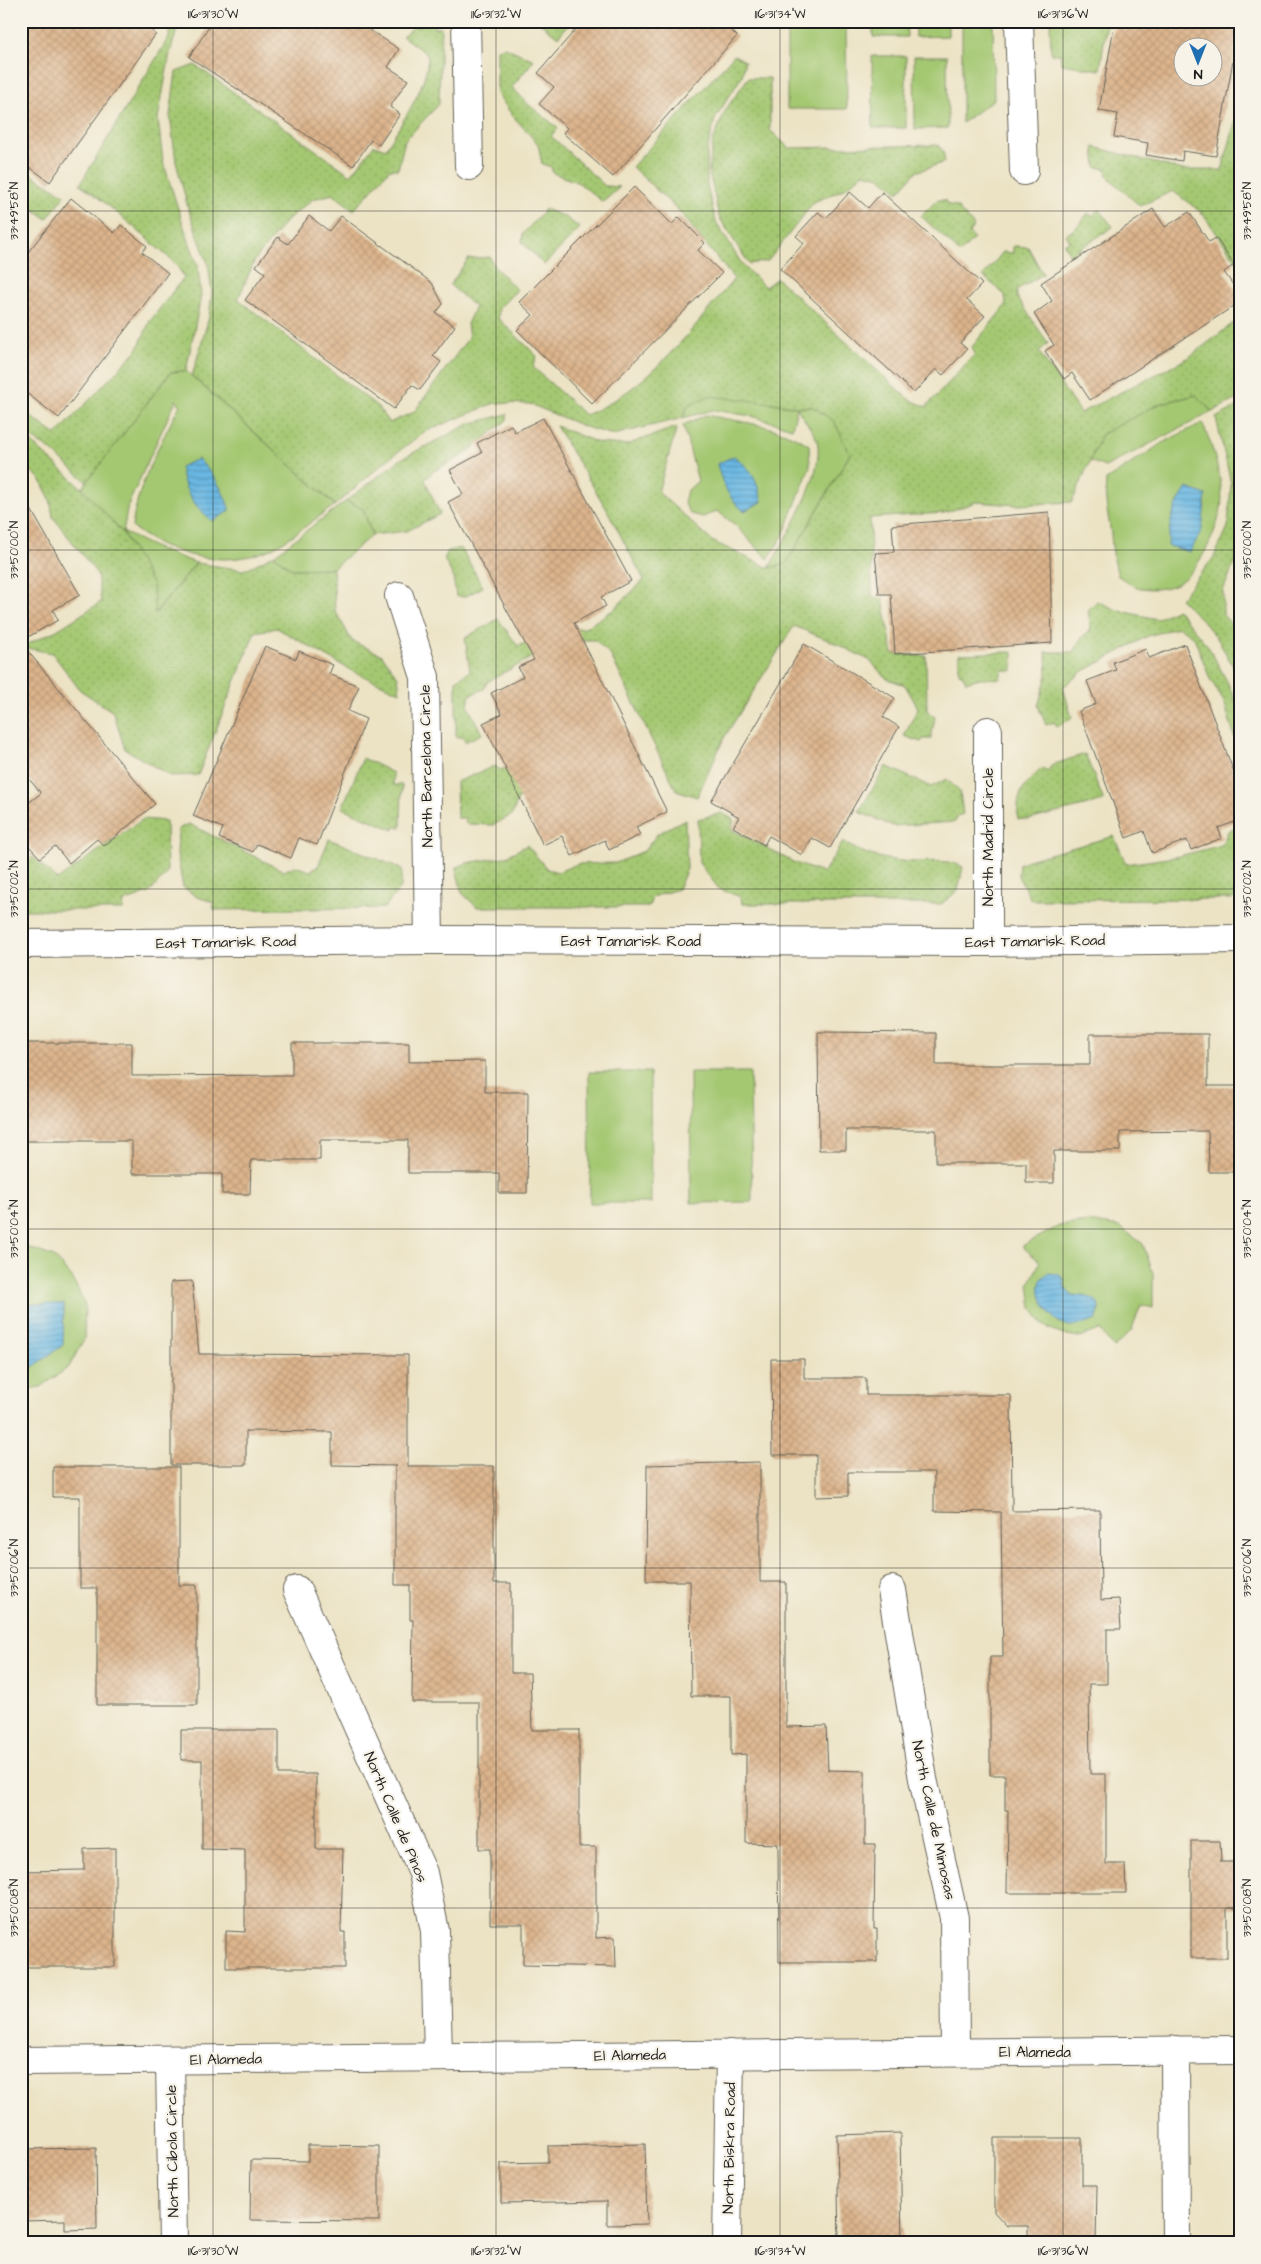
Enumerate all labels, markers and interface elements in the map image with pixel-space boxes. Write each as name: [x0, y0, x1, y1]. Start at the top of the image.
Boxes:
text: 116°31'30"W: [188, 6, 239, 23]
text: 116°31'32"W: [471, 6, 522, 23]
text: 116°31'34"W: [754, 6, 806, 23]
text: 116°31'36"W: [1038, 6, 1089, 23]
north arrow: [1174, 38, 1224, 88]
text: N: [1193, 64, 1202, 84]
text: 33°49'58"N: [6, 181, 23, 240]
text: 33°49'58"N: [1239, 181, 1256, 240]
text: 33°50'00"N: [6, 520, 23, 579]
text: 33°50'00"N: [1239, 520, 1256, 579]
street label: North Barcelona Circle: [415, 684, 438, 848]
street label: North Madrid Circle: [978, 768, 999, 906]
text: 33°50'02"N: [6, 860, 23, 918]
text: 33°50'02"N: [1239, 860, 1256, 918]
street label: East Tamarisk Road: [965, 930, 1106, 953]
street label: East Tamarisk Road: [156, 931, 297, 954]
street label: East Tamarisk Road: [561, 931, 701, 952]
text: 33°50'04"N: [6, 1199, 23, 1258]
text: 33°50'04"N: [1239, 1199, 1256, 1258]
text: 33°50'06"N: [6, 1538, 23, 1597]
text: 33°50'06"N: [1239, 1538, 1256, 1597]
street label: North Calle de Mimosas: [906, 1739, 961, 1902]
street label: North Calle de Pinos: [359, 1749, 433, 1886]
text: 33°50'08"N: [6, 1878, 23, 1937]
text: 33°50'08"N: [1239, 1878, 1256, 1937]
street label: El Alameda: [999, 2042, 1071, 2063]
street label: El Alameda: [594, 2044, 667, 2067]
street label: El Alameda: [190, 2048, 263, 2071]
street label: North Biskra Road: [718, 2082, 741, 2214]
street label: North Cibola Circle: [161, 2085, 184, 2217]
text: 116°31'30"W: [188, 2243, 239, 2260]
text: 116°31'32"W: [471, 2243, 522, 2260]
text: 116°31'34"W: [754, 2243, 806, 2260]
text: 116°31'36"W: [1038, 2243, 1089, 2260]

